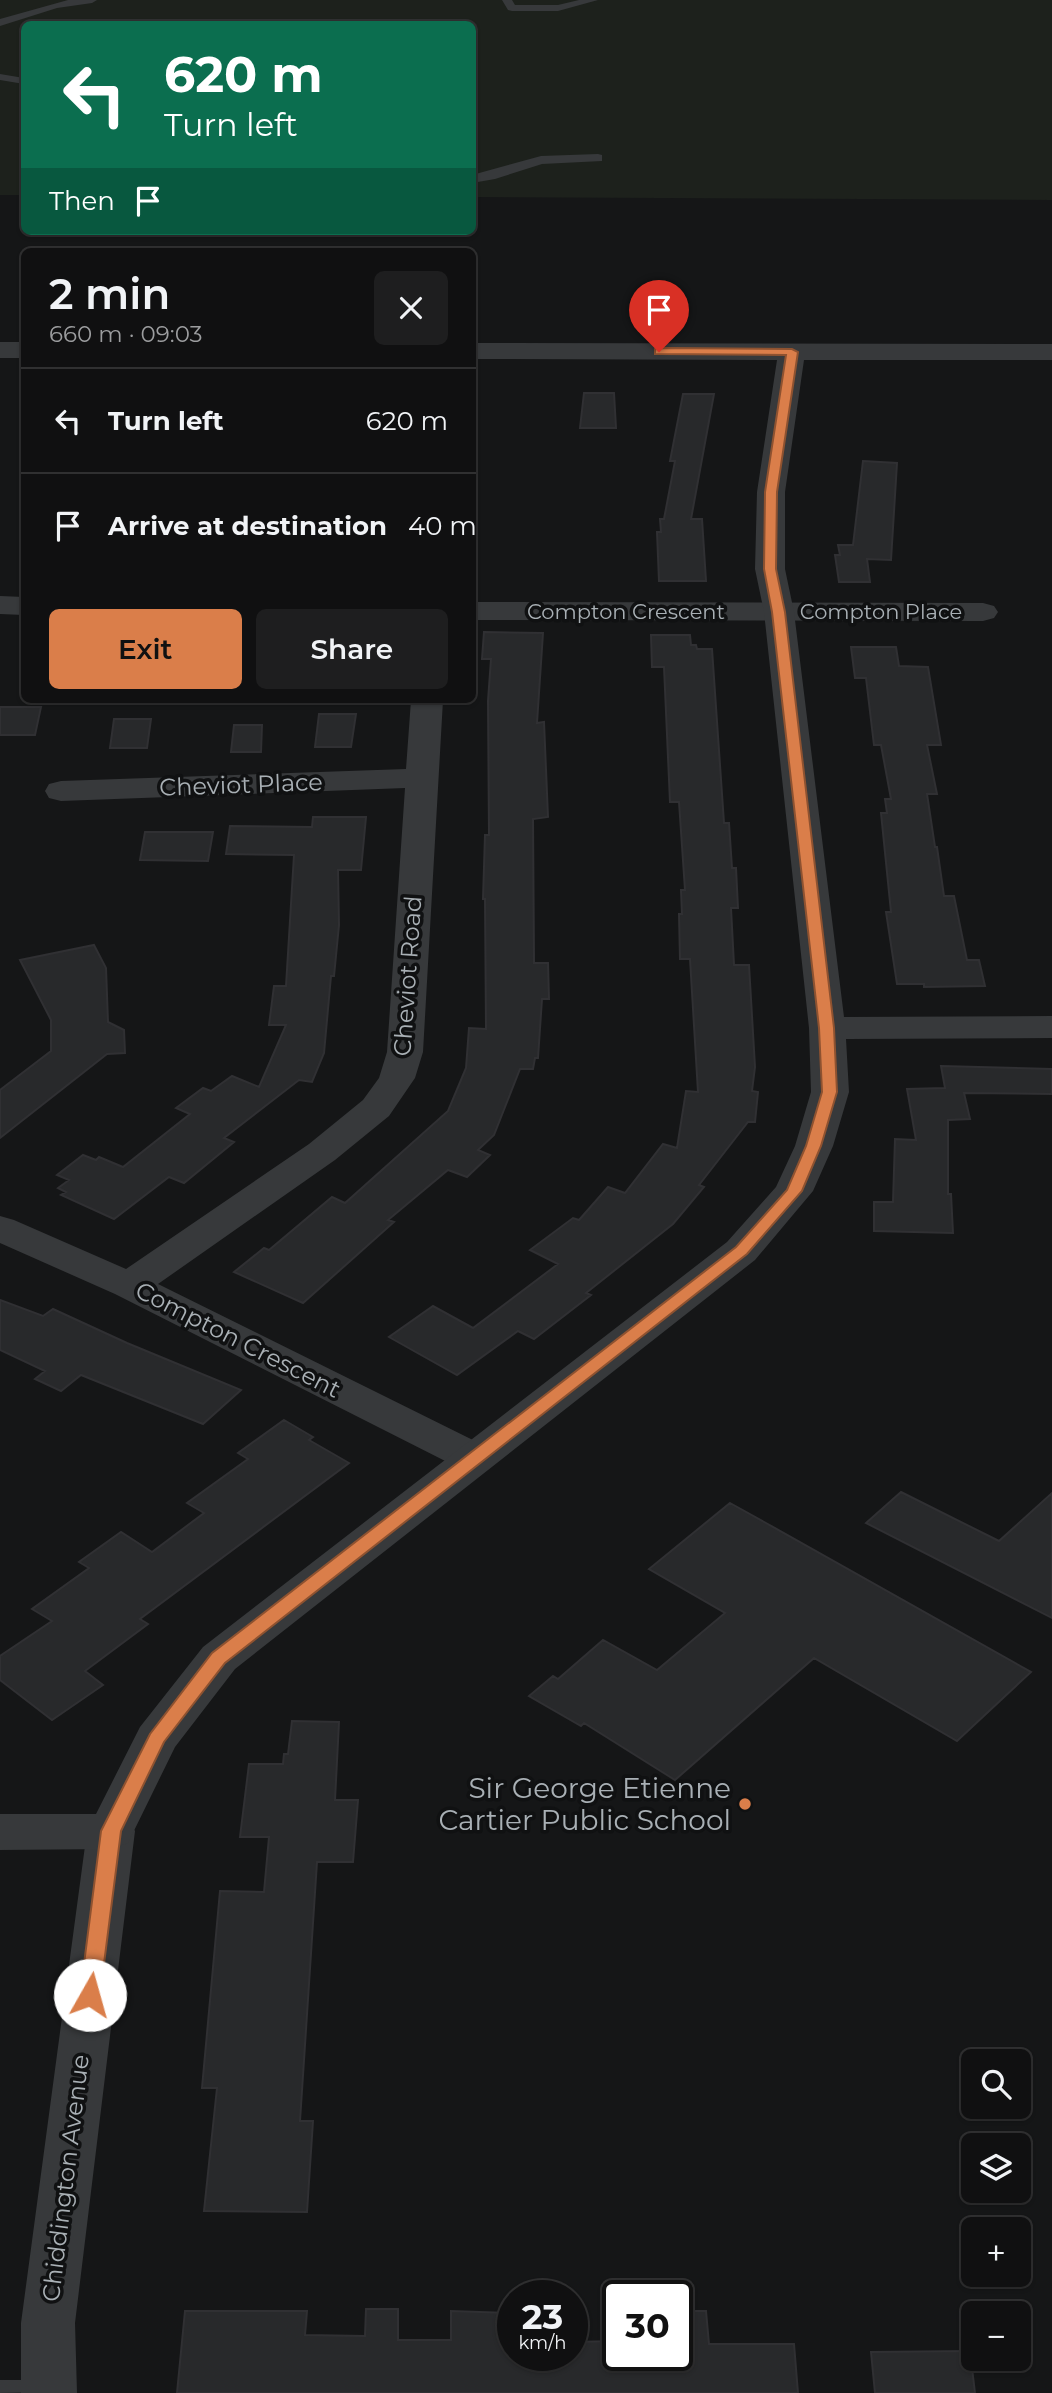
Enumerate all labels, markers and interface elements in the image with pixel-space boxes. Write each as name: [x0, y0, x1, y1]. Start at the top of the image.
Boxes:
text: 620 m: [164, 45, 323, 104]
icon: left: [49, 49, 140, 140]
text: Turn left: [164, 105, 298, 144]
icon: arrive: [129, 182, 167, 220]
text: Then: [49, 185, 115, 217]
text: 2 min: [49, 268, 170, 320]
button: close: [374, 271, 448, 345]
pin: [629, 280, 689, 352]
icon: arrive: [640, 291, 678, 329]
text: 660 m · 09:03: [49, 320, 203, 348]
icon: left: [49, 402, 87, 440]
text: Turn left: [108, 405, 224, 437]
text: 620 m: [366, 405, 448, 437]
icon: arrive: [49, 507, 87, 545]
text: Arrive at destination: [108, 510, 387, 542]
text: 40 m: [408, 510, 477, 542]
street label: Compton Crescent: [527, 599, 725, 624]
street label: Compton Place: [800, 599, 962, 624]
button: Exit: [49, 609, 242, 689]
button: Share: [256, 609, 448, 689]
street label: Cheviot Place: [159, 767, 323, 802]
street label: Cheviot Road: [387, 895, 428, 1057]
street label: Compton Crescent: [131, 1275, 346, 1404]
place label: Sir George Etienne Cartier Public School: [438, 1771, 731, 1837]
marker: Sir George Etienne Cartier Public School: [737, 1796, 753, 1812]
position arrow: [53, 1958, 127, 2032]
map controls: [961, 2049, 1031, 2371]
button: search: [961, 2049, 1031, 2119]
street label: Chiddington Avenue: [36, 2053, 95, 2303]
button: layers: [961, 2133, 1031, 2203]
button: +: [961, 2217, 1031, 2287]
speed limit sign: 30: [602, 2280, 693, 2371]
text: 23: [522, 2295, 563, 2338]
button: −: [961, 2301, 1031, 2371]
text: km/h: [518, 2332, 567, 2354]

